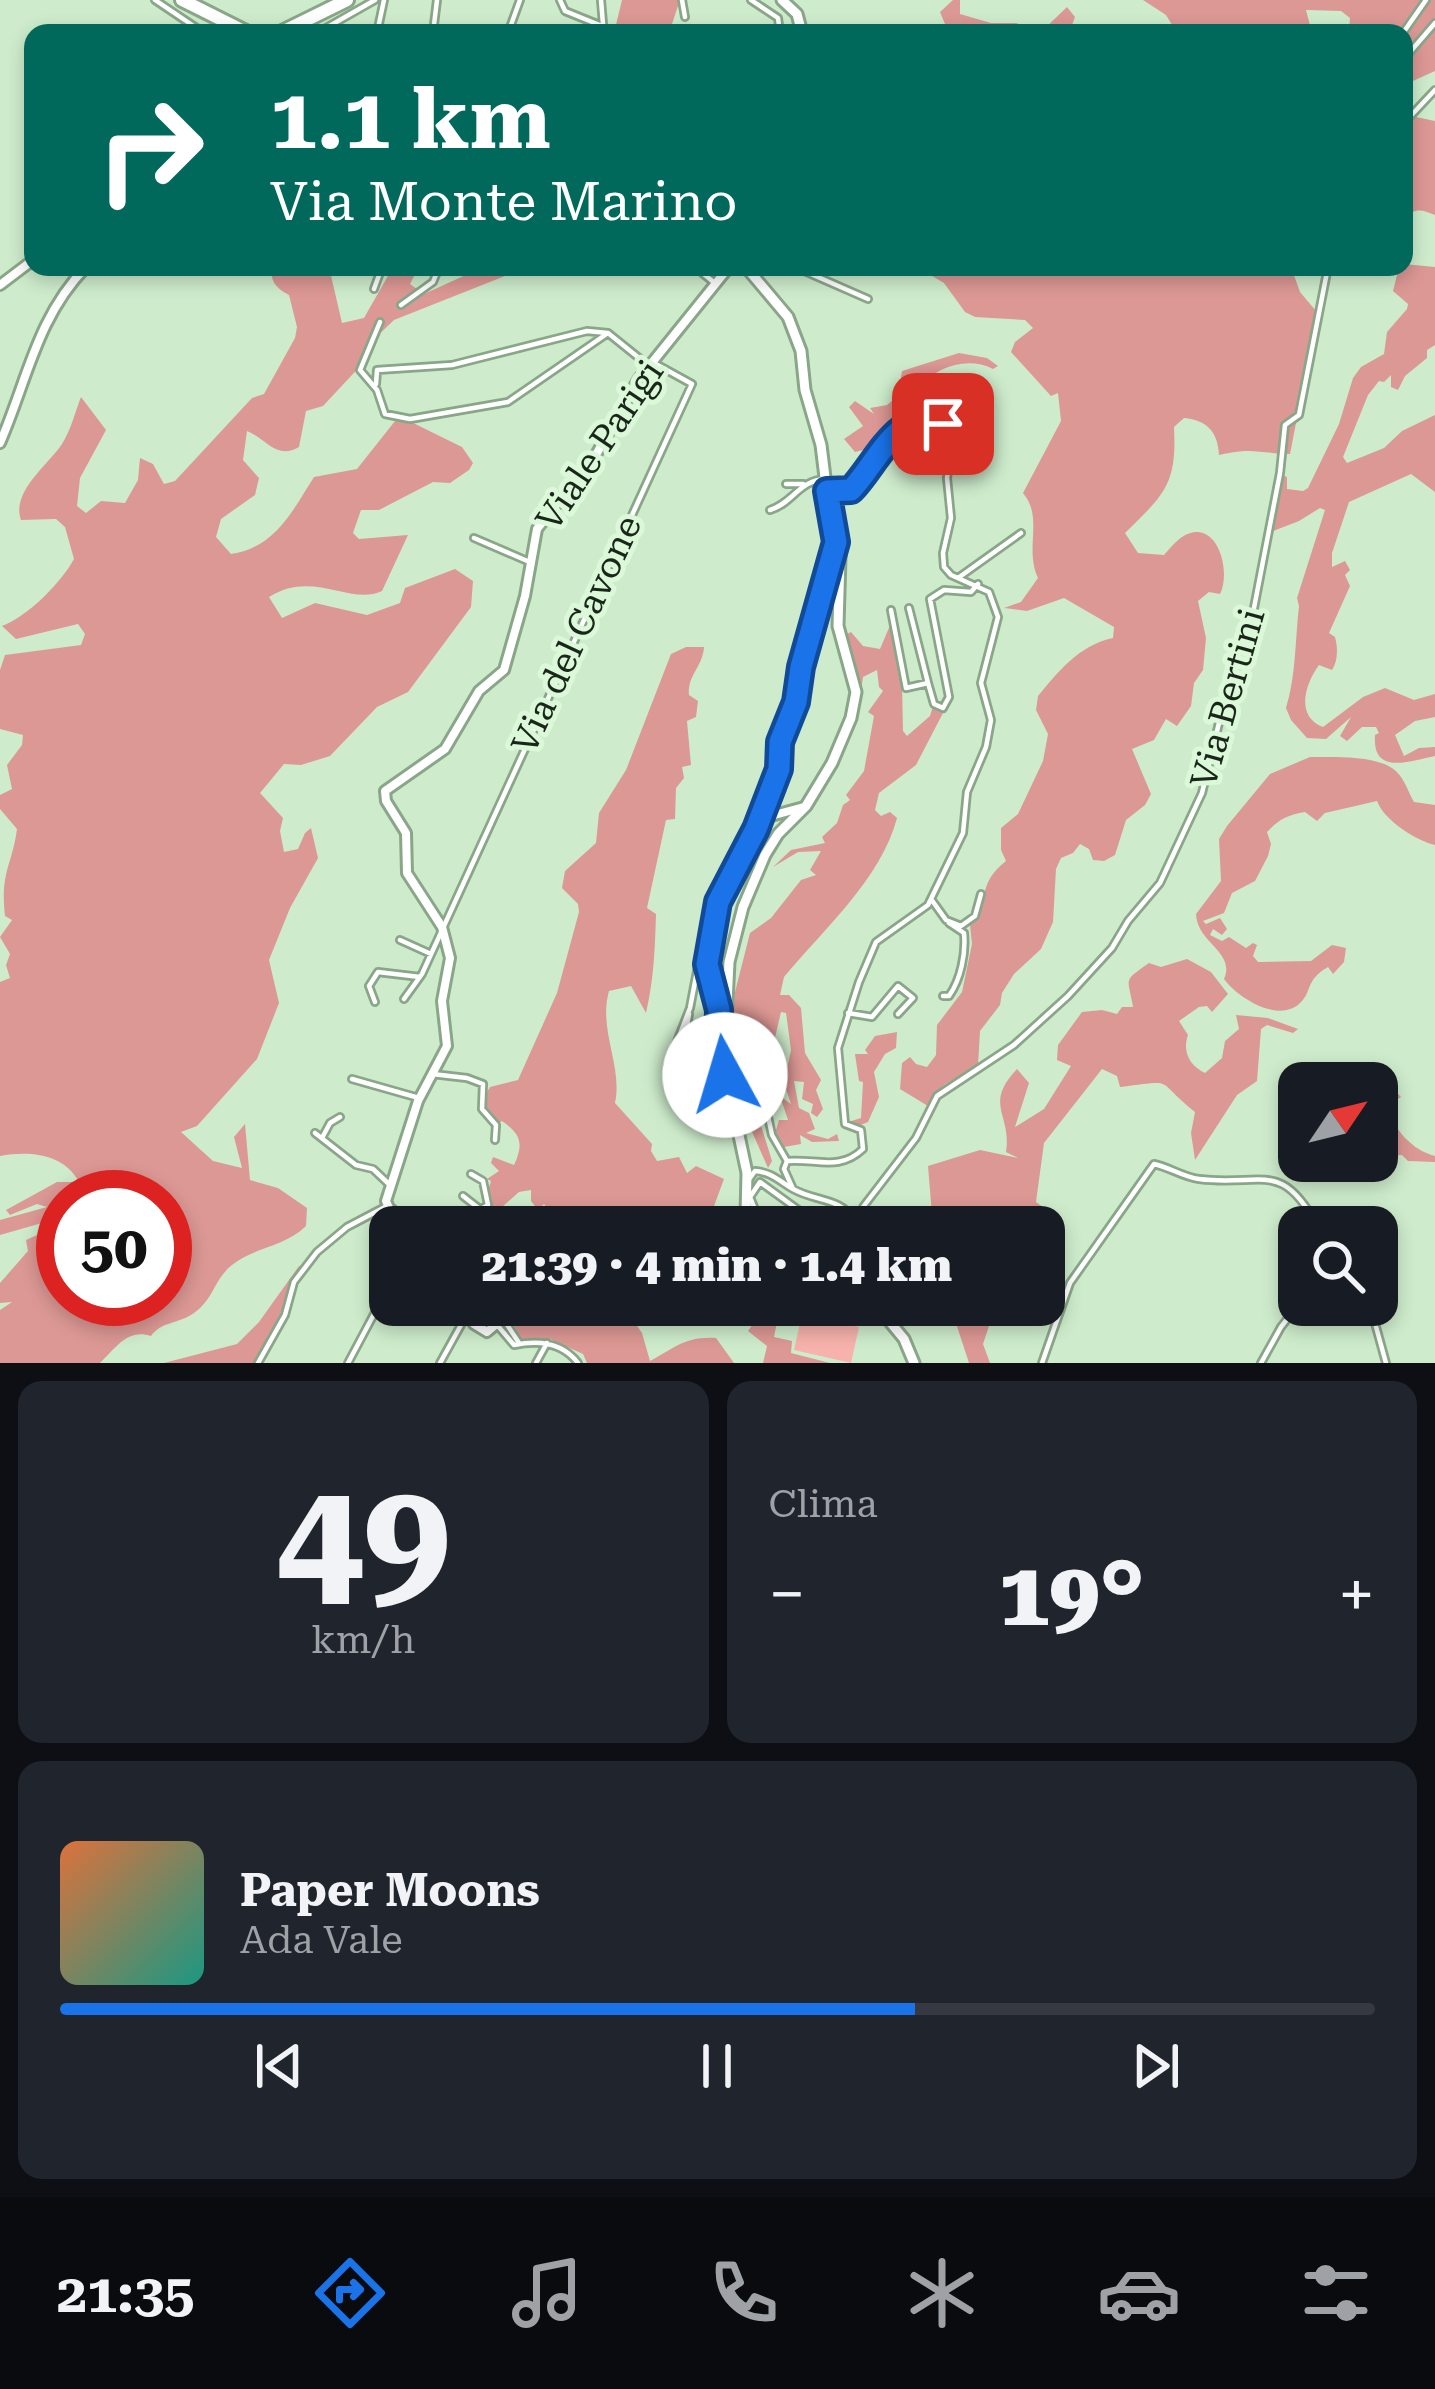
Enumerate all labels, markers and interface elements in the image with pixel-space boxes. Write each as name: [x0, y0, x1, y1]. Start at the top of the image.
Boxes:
text: 1.1 km: [270, 70, 551, 168]
icon: right: [72, 72, 228, 228]
text: Via Monte Marino: [270, 170, 737, 233]
street label: Viale Parigi: [528, 353, 672, 539]
pin: [892, 373, 994, 475]
icon: arrive: [910, 391, 976, 457]
street label: Via del Cavone: [503, 509, 650, 760]
street label: Via Bertini: [1182, 604, 1274, 793]
position arrow: [662, 1012, 788, 1138]
north arrow: [1278, 1062, 1398, 1182]
map controls: [1278, 1062, 1398, 1326]
speed limit sign: 50: [36, 1170, 192, 1326]
button: search: [1278, 1206, 1398, 1326]
text: 21:39 · 4 min · 1.4 km: [482, 1239, 952, 1292]
text: 49: [276, 1447, 451, 1630]
text: Clima: [769, 1481, 878, 1527]
text: 19°: [999, 1542, 1145, 1647]
text: −: [769, 1556, 805, 1633]
text: +: [1338, 1556, 1375, 1633]
text: km/h: [311, 1617, 415, 1663]
text: Paper Moons: [240, 1864, 540, 1917]
text: Ada Vale: [240, 1917, 403, 1963]
icon: previous: [246, 2033, 312, 2099]
icon: pause: [684, 2033, 750, 2099]
icon: next: [1123, 2033, 1189, 2099]
icon: directions: [308, 2251, 392, 2335]
icon: music: [505, 2251, 589, 2335]
icon: phone: [702, 2251, 786, 2335]
icon: climate: [900, 2251, 984, 2335]
icon: car: [1097, 2251, 1181, 2335]
icon: filters: [1294, 2251, 1378, 2335]
text: 21:35: [57, 2262, 195, 2325]

